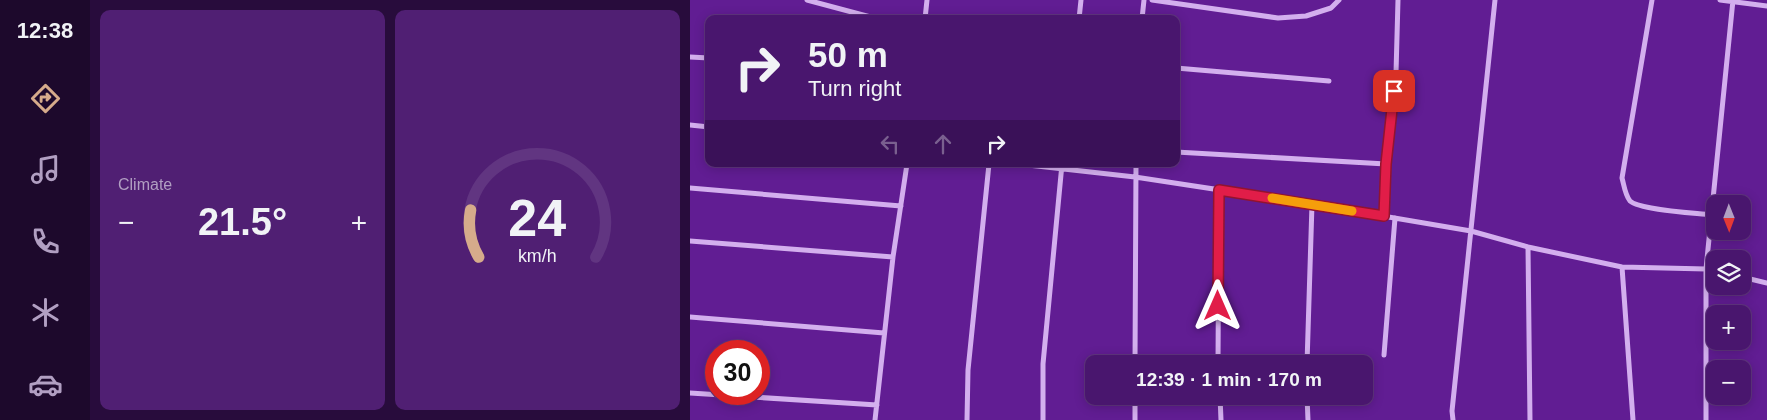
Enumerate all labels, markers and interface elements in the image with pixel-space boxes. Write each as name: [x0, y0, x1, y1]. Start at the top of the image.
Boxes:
text: 12:38: [17, 18, 73, 43]
icon: right: [725, 35, 790, 100]
text: 50 m: [808, 35, 888, 74]
pin: [1373, 70, 1415, 112]
text: Turn right: [808, 76, 901, 101]
icon: arrive: [1380, 77, 1408, 105]
icon: directions: [28, 81, 63, 116]
icon: left: [876, 130, 904, 158]
icon: ahead: [929, 130, 957, 158]
icon: right: [982, 130, 1010, 158]
icon: music: [28, 152, 63, 187]
text: Climate: [118, 176, 172, 193]
text: 24: [509, 189, 566, 247]
north arrow: [1706, 195, 1751, 240]
map controls: [1706, 195, 1751, 405]
text: 21.5°: [198, 201, 287, 243]
text: −: [118, 207, 134, 238]
text: +: [351, 207, 367, 238]
icon: phone: [28, 224, 63, 259]
text: km/h: [518, 246, 557, 266]
button: layers: [1706, 250, 1751, 295]
position arrow: [1191, 279, 1243, 331]
icon: climate: [28, 295, 63, 330]
button: +: [1706, 305, 1751, 350]
speed limit sign: 30: [705, 340, 770, 405]
button: −: [1706, 360, 1751, 405]
icon: car: [28, 367, 63, 402]
text: 12:39 · 1 min · 170 m: [1136, 369, 1322, 390]

